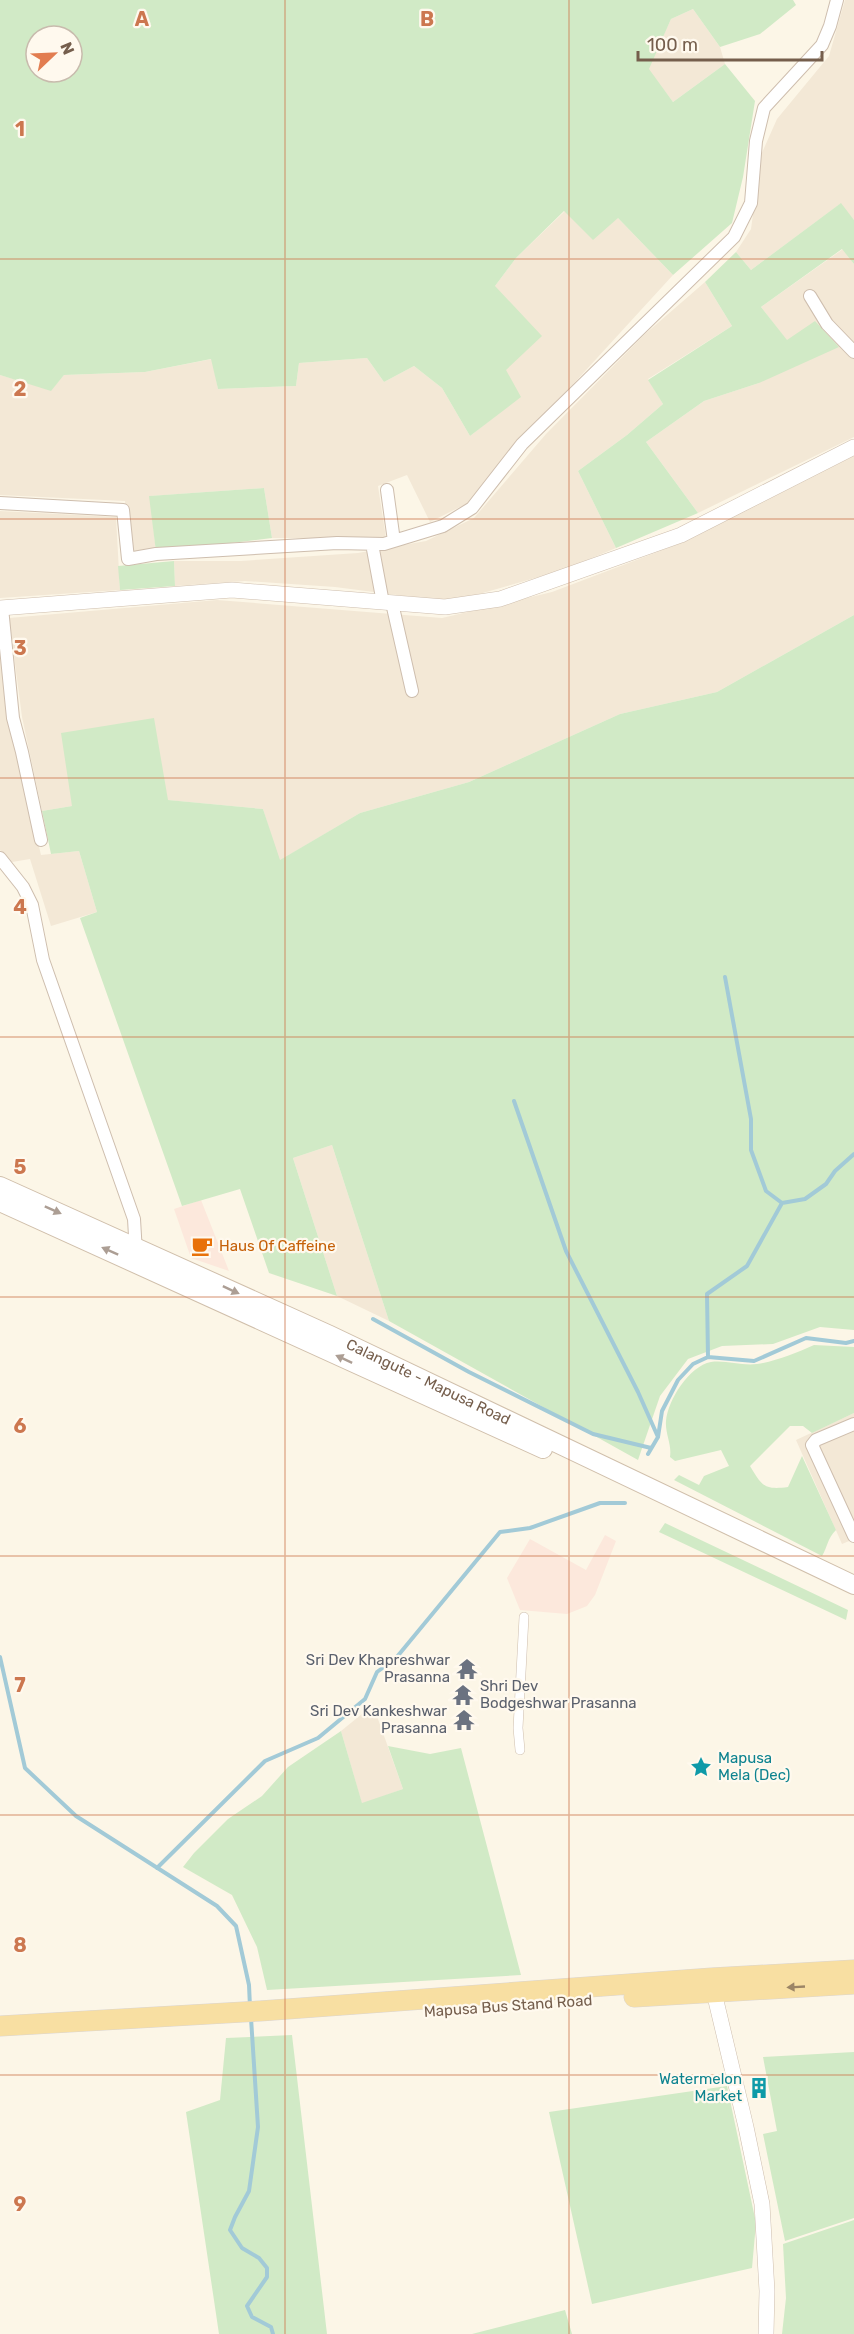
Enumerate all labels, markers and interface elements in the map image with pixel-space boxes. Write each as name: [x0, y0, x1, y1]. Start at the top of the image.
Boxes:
text: A: [135, 7, 150, 31]
text: B: [420, 7, 434, 31]
north arrow: [24, 24, 84, 84]
scale bar: [638, 24, 822, 62]
text: 100 m: [647, 34, 698, 56]
text: N: [56, 39, 78, 57]
text: 1: [15, 117, 25, 141]
text: 2: [14, 377, 27, 401]
text: 3: [13, 636, 27, 660]
text: 4: [13, 895, 27, 919]
text: 5: [14, 1155, 27, 1179]
one-way arrow: [45, 1205, 63, 1215]
cafe icon: Haus Of Caffeine: [190, 1234, 214, 1258]
place label: Haus Of Caffeine: [219, 1237, 336, 1255]
one-way arrow: [101, 1247, 118, 1256]
one-way arrow: [223, 1285, 240, 1294]
street label: Calangute - Mapusa Road: [343, 1335, 513, 1429]
one-way arrow: [336, 1354, 353, 1363]
text: 6: [13, 1414, 27, 1438]
place label: Sri Dev Khapreshwar Prasanna: [306, 1651, 450, 1686]
temple icon: Sri Dev Khapreshwar Prasanna: [455, 1657, 479, 1681]
text: 7: [14, 1673, 26, 1697]
place label: Shri Dev Bodgeshwar Prasanna: [480, 1677, 637, 1712]
temple icon: Shri Dev Bodgeshwar Prasanna: [451, 1683, 475, 1707]
place label: Sri Dev Kankeshwar Prasanna: [310, 1702, 447, 1737]
temple icon: Sri Dev Kankeshwar Prasanna: [452, 1708, 476, 1732]
place label: Mapusa Mela (Dec): [718, 1749, 790, 1784]
place icon: Mapusa Mela (Dec): [689, 1755, 713, 1779]
text: 8: [13, 1933, 27, 1957]
one-way arrow: [786, 1983, 805, 1992]
street label: Mapusa Bus Stand Road: [423, 1991, 593, 2021]
place label: Watermelon Market: [659, 2070, 742, 2105]
building icon: Watermelon Market: [747, 2076, 771, 2100]
text: 9: [14, 2192, 27, 2216]

